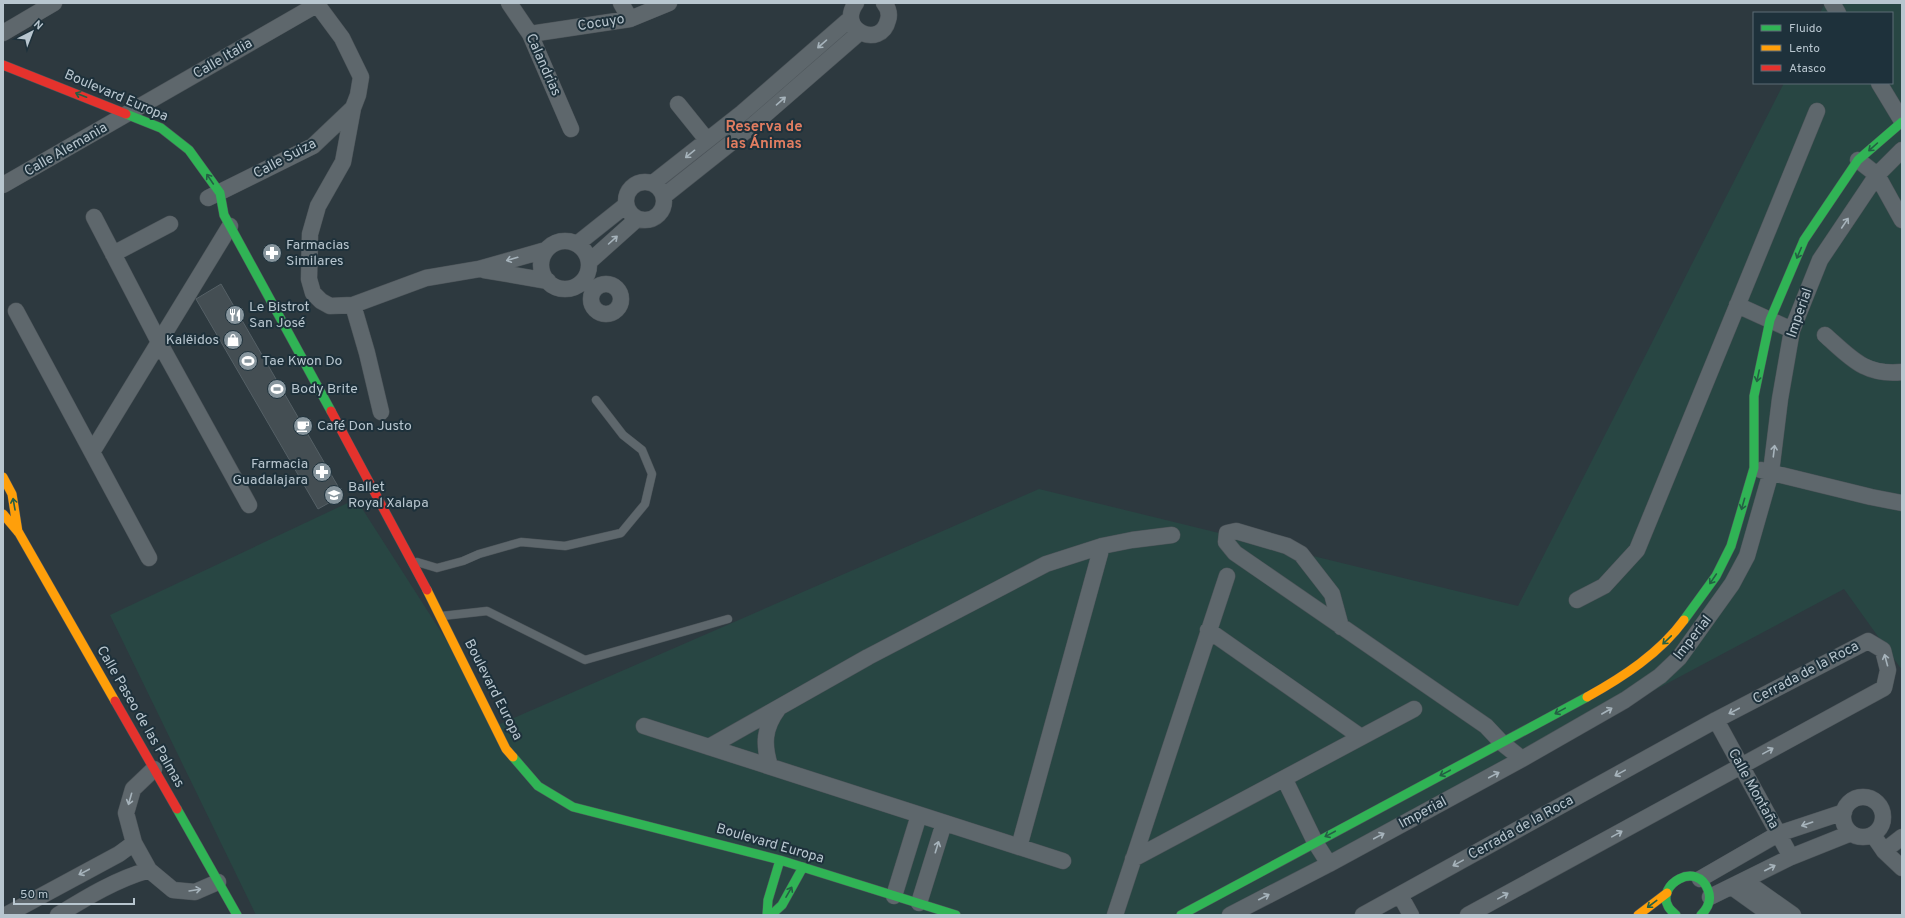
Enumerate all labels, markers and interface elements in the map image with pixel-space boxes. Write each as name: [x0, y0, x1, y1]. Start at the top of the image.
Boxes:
street label: Cocuyo: [576, 11, 626, 35]
north arrow: [12, 12, 52, 52]
legend: [1753, 12, 1893, 84]
text: N: [30, 17, 46, 33]
text: Fluido: [1789, 21, 1822, 37]
street label: Calandrias: [522, 31, 564, 99]
street label: Calle Italia: [190, 35, 256, 83]
one-way arrow: [816, 39, 827, 48]
text: Lento: [1789, 41, 1820, 57]
text: Atasco: [1789, 61, 1826, 77]
street label: Boulevard Europa: [61, 66, 171, 126]
one-way arrow: [76, 91, 88, 99]
one-way arrow: [776, 96, 786, 105]
district label: Reserva de las Ánimas: [725, 118, 803, 154]
street label: Calle Alemania: [21, 119, 111, 181]
street label: Calle Suiza: [251, 135, 319, 183]
one-way arrow: [1868, 143, 1878, 152]
one-way arrow: [684, 150, 695, 159]
one-way arrow: [206, 173, 214, 185]
one-way arrow: [1841, 218, 1849, 229]
one-way arrow: [608, 236, 618, 245]
place label: Farmacias Similares: [286, 237, 350, 270]
pharmacy icon: Farmacias Similares: [261, 242, 283, 264]
one-way arrow: [1794, 247, 1802, 259]
one-way arrow: [506, 256, 519, 263]
street label: Imperial: [1784, 286, 1816, 340]
place label: Le Bistrot San José: [249, 299, 310, 332]
restaurant icon: Le Bistrot San José: [224, 304, 246, 326]
shop icon: Kalëidos: [222, 329, 244, 351]
place label: Kalëidos: [166, 332, 219, 349]
sports icon: Tae Kwon Do: [237, 350, 259, 372]
place label: Tae Kwon Do: [262, 353, 343, 370]
one-way arrow: [1754, 369, 1762, 382]
sports icon: Body Brite: [266, 378, 288, 400]
place label: Body Brite: [291, 381, 358, 398]
cafe icon: Café Don Justo: [292, 415, 314, 437]
place label: Café Don Justo: [317, 418, 412, 435]
one-way arrow: [1770, 445, 1778, 458]
place label: Farmacia Guadalajara: [232, 456, 308, 489]
pharmacy icon: Farmacia Guadalajara: [311, 461, 333, 483]
place label: Ballet Royal Xalapa: [348, 479, 429, 512]
school or university icon: Ballet Royal Xalapa: [323, 484, 345, 506]
one-way arrow: [1739, 497, 1746, 510]
one-way arrow: [9, 498, 17, 511]
one-way arrow: [1709, 573, 1717, 584]
street label: Imperial: [1670, 612, 1716, 664]
one-way arrow: [1662, 635, 1672, 645]
street label: Boulevard Europa: [460, 637, 526, 743]
street label: Cerrada de la Roca: [1750, 638, 1862, 708]
street label: Calle Paseo de las Palmas: [92, 643, 188, 791]
one-way arrow: [1882, 654, 1889, 667]
one-way arrow: [1601, 706, 1613, 714]
one-way arrow: [1728, 707, 1740, 715]
one-way arrow: [1554, 708, 1566, 716]
street label: Calle Montaña: [1724, 746, 1782, 832]
one-way arrow: [1762, 747, 1774, 755]
one-way arrow: [1439, 770, 1451, 777]
one-way arrow: [1487, 770, 1499, 778]
one-way arrow: [1614, 770, 1626, 778]
one-way arrow: [126, 792, 133, 805]
street label: Cerrada de la Roca: [1465, 792, 1577, 864]
street label: Imperial: [1396, 793, 1450, 833]
street label: Boulevard Europa: [714, 820, 826, 868]
one-way arrow: [1802, 821, 1814, 829]
one-way arrow: [1611, 830, 1623, 837]
one-way arrow: [1325, 831, 1337, 838]
one-way arrow: [1373, 832, 1385, 840]
one-way arrow: [933, 842, 941, 854]
one-way arrow: [1452, 860, 1464, 868]
one-way arrow: [1764, 864, 1776, 871]
one-way arrow: [79, 869, 91, 876]
scale bar: [14, 880, 134, 906]
one-way arrow: [188, 886, 201, 894]
text: 50 m: [20, 887, 48, 903]
one-way arrow: [785, 887, 793, 899]
one-way arrow: [1497, 892, 1509, 900]
one-way arrow: [1258, 893, 1270, 900]
one-way arrow: [1647, 900, 1658, 908]

